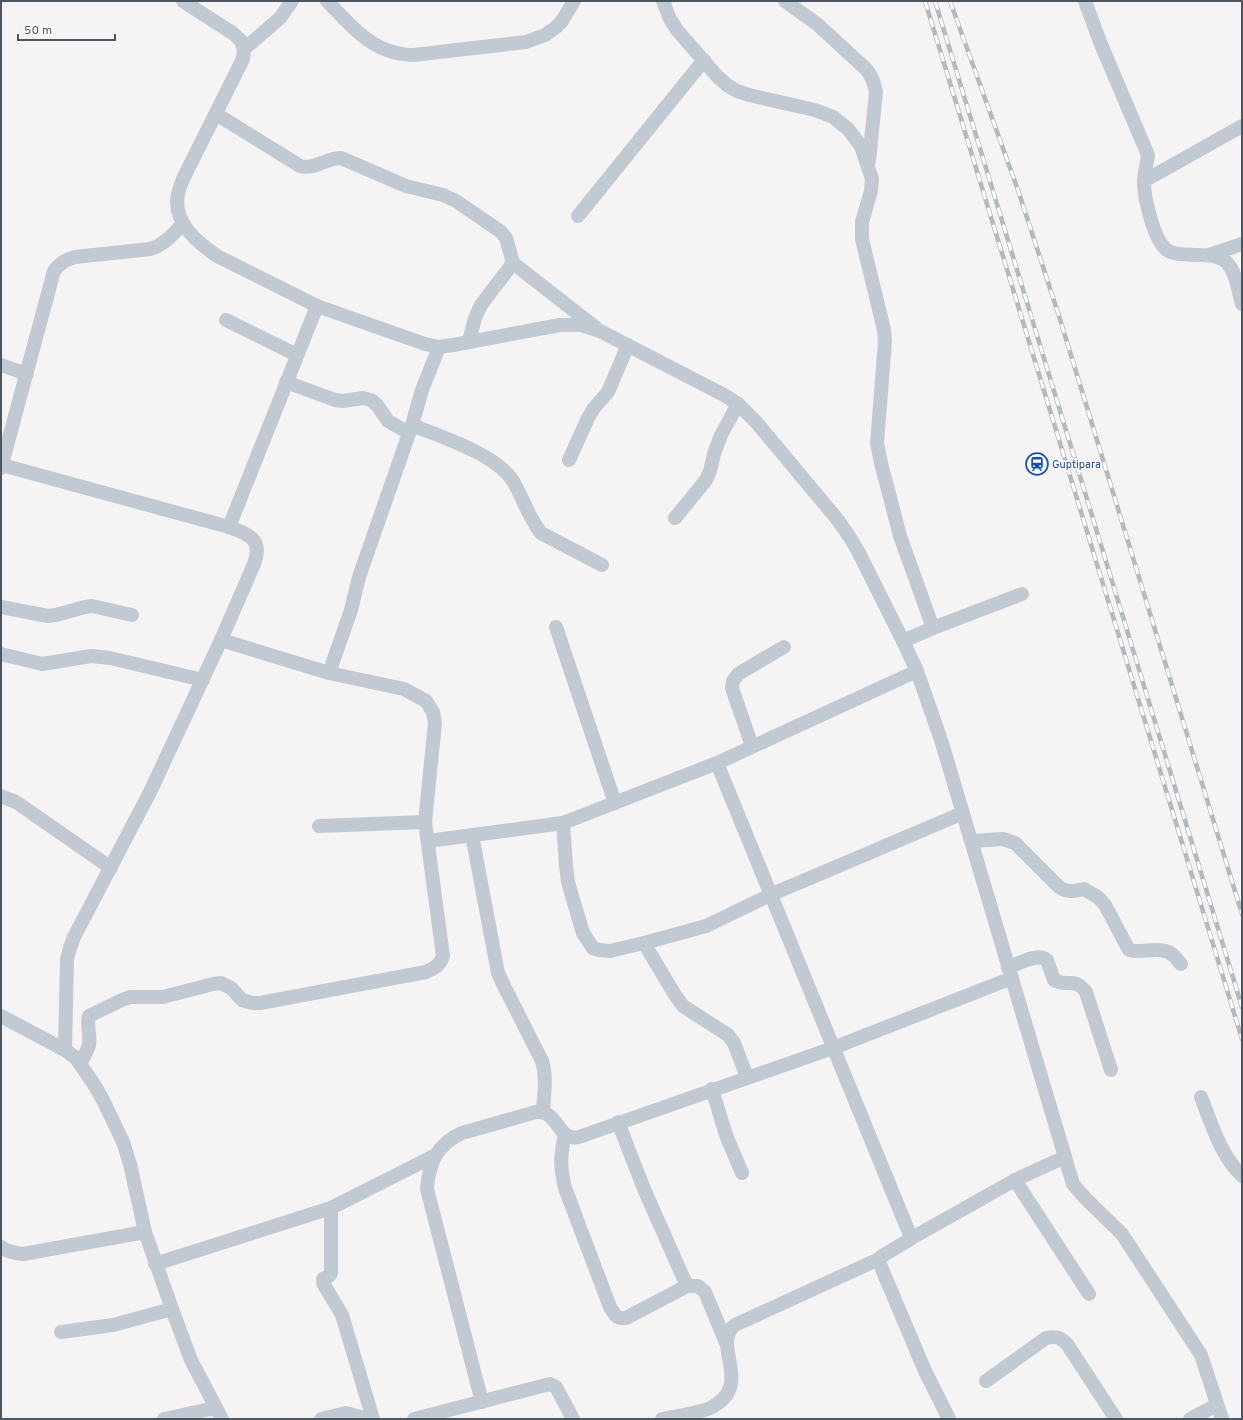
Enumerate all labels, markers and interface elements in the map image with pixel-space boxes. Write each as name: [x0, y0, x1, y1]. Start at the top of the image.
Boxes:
scale bar: [18, 16, 115, 42]
text: 50 m: [24, 23, 52, 39]
station icon: Guptipara: [1024, 451, 1050, 477]
place label: Guptipara: [1052, 458, 1101, 472]

